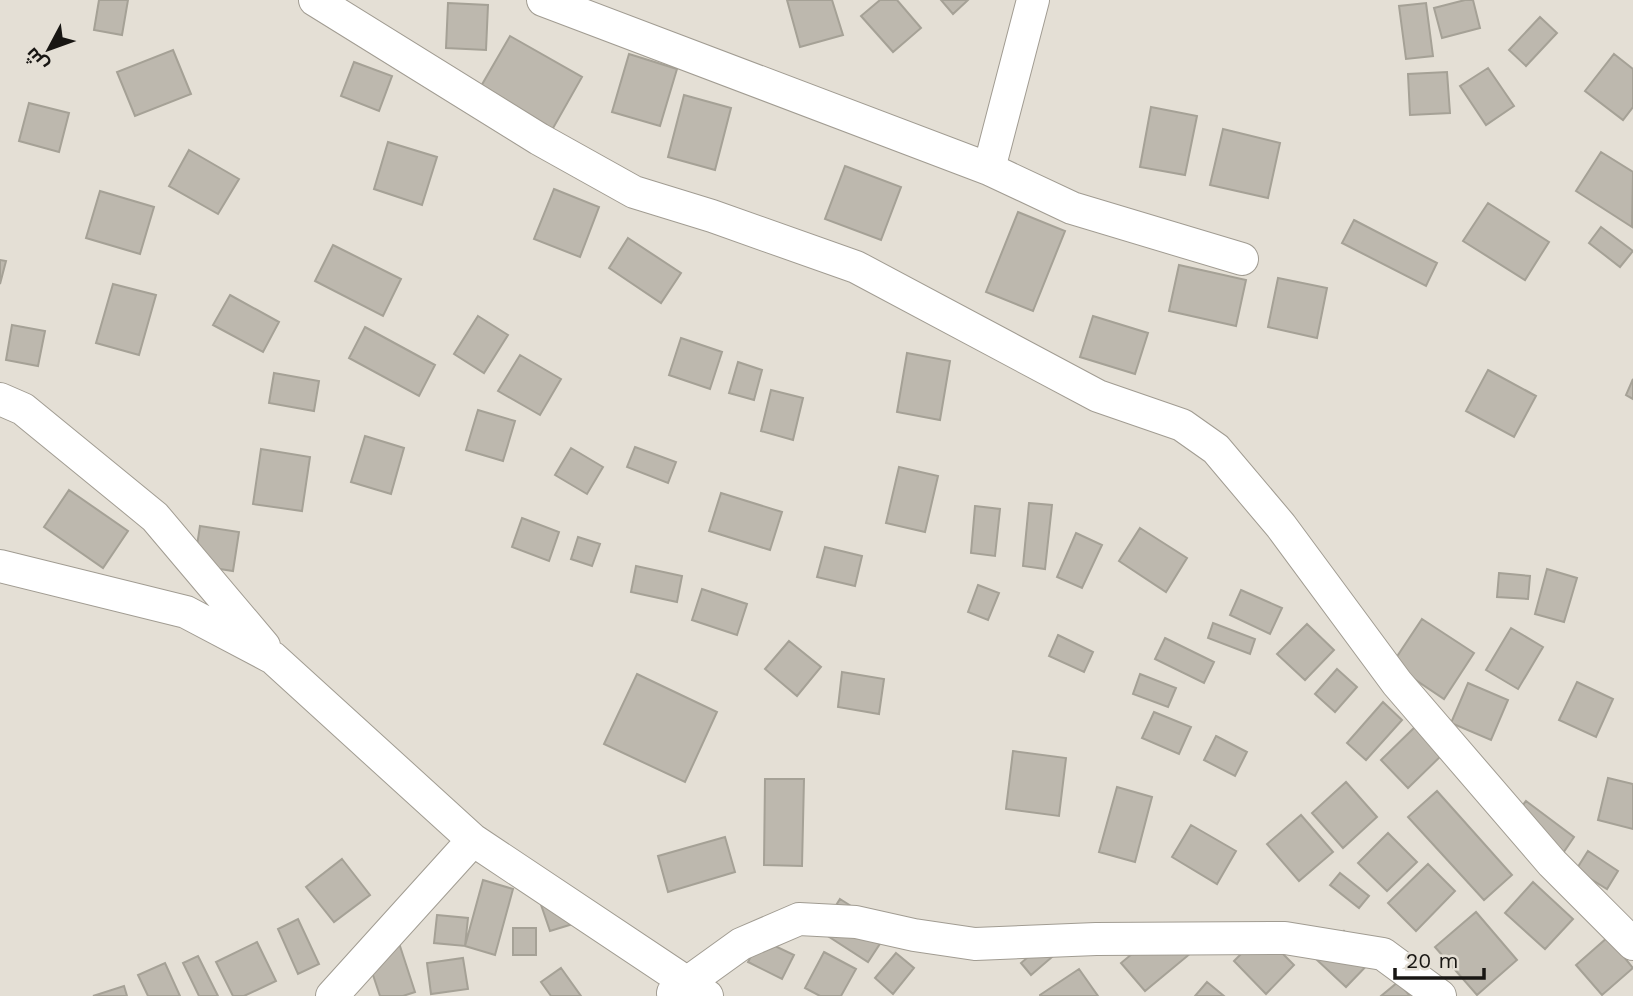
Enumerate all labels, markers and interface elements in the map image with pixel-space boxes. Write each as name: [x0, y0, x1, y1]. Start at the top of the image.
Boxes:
north arrow: [14, 14, 84, 84]
text: ش: [20, 43, 53, 77]
scale bar: [1395, 936, 1484, 980]
text: 20 m: [1406, 948, 1458, 973]

